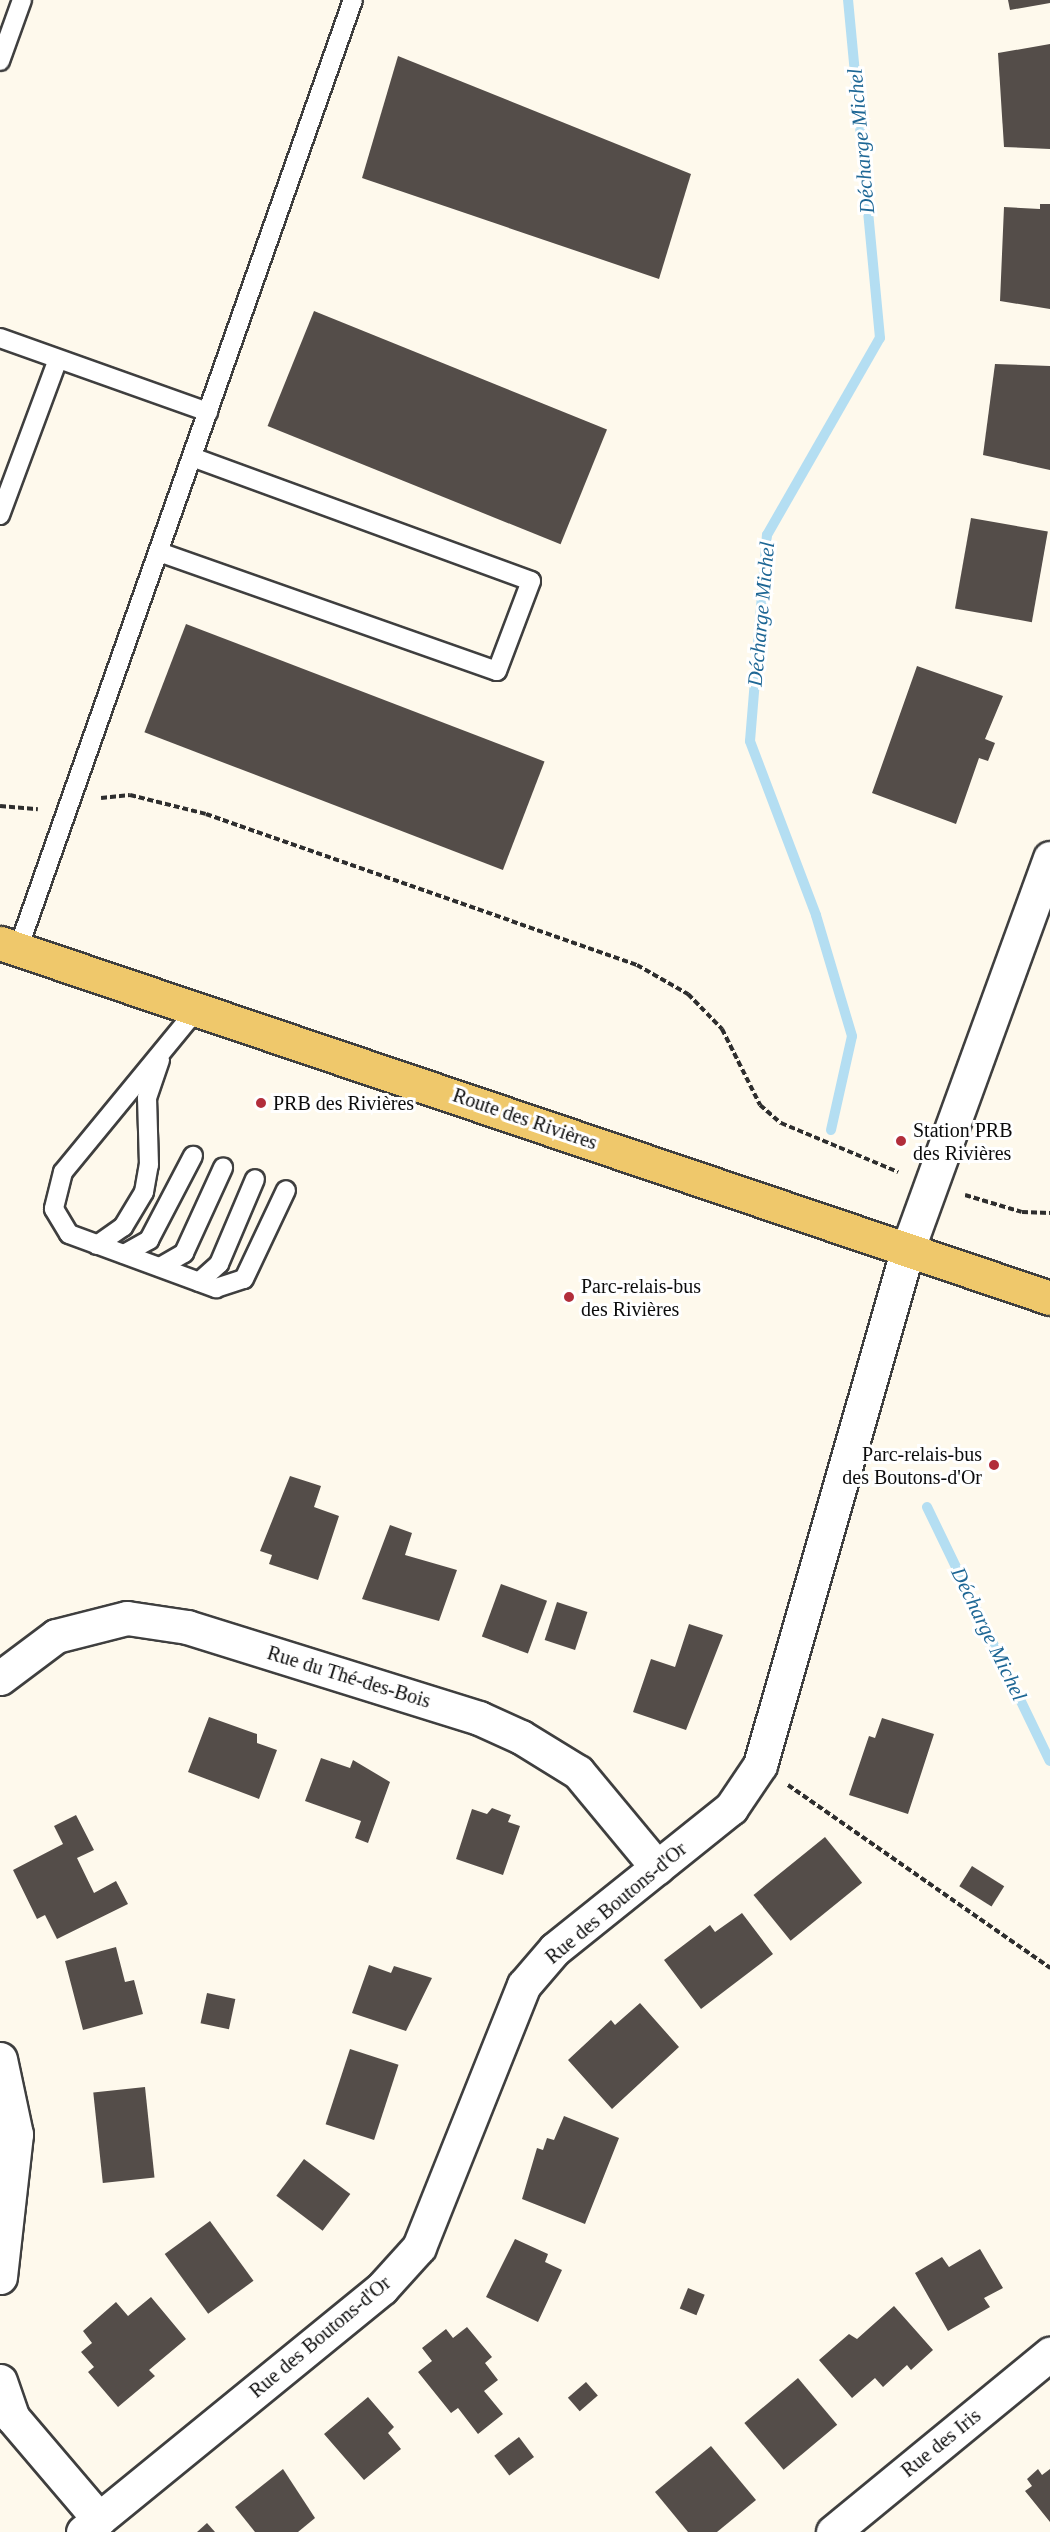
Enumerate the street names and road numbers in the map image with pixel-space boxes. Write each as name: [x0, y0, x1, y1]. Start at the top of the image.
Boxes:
street label: Route des Rivières: [450, 1083, 600, 1155]
street label: Rue du Thé-des-Bois: [264, 1641, 434, 1713]
street label: Rue des Boutons-d'Or: [541, 1837, 691, 1969]
street label: Rue des Boutons-d'Or: [245, 2271, 395, 2403]
street label: Rue des Iris: [896, 2404, 986, 2482]

